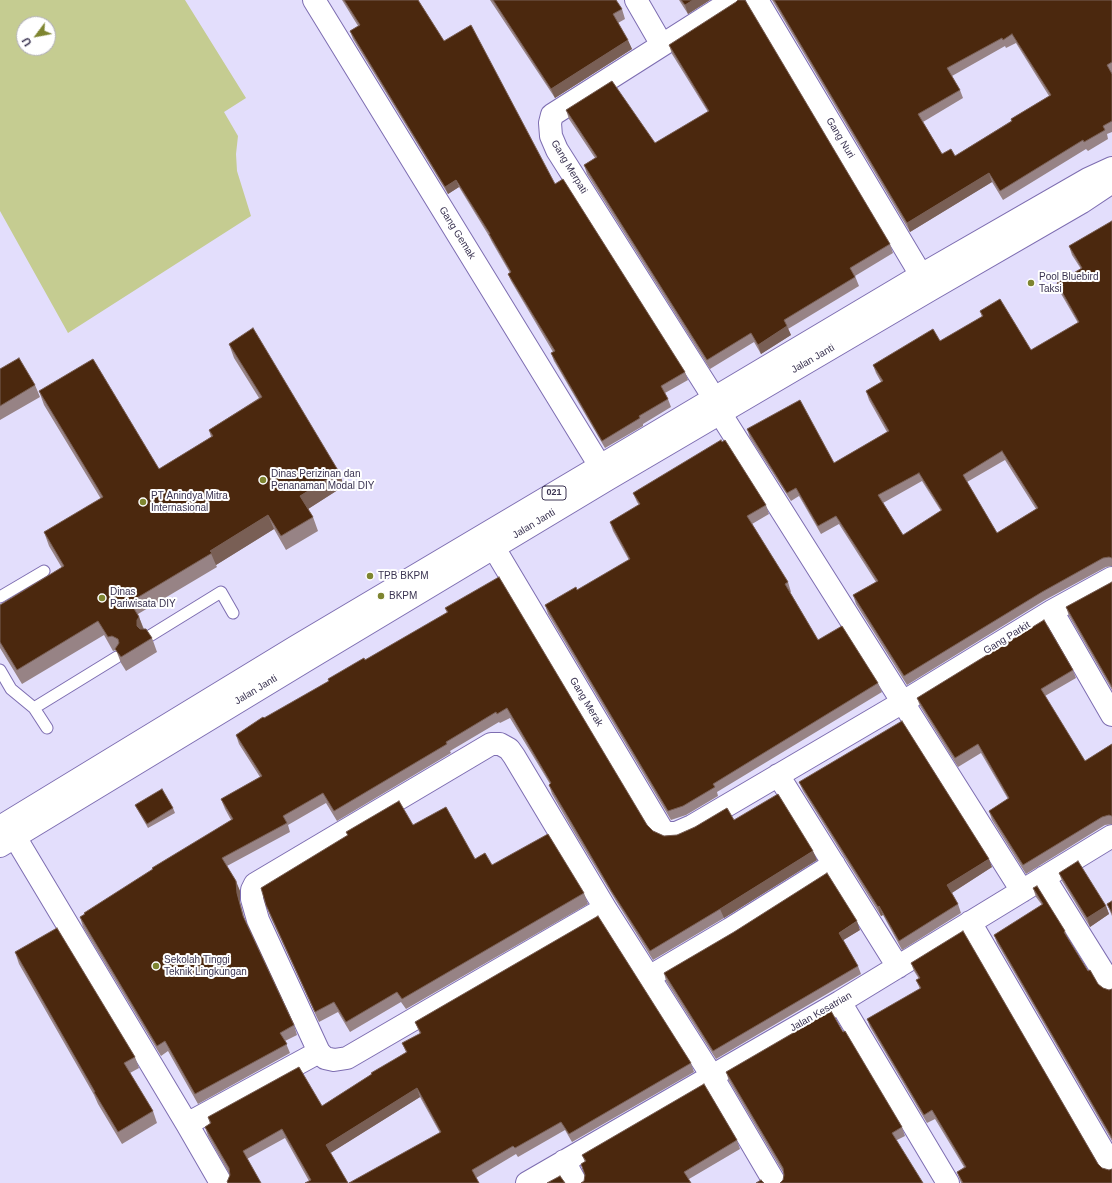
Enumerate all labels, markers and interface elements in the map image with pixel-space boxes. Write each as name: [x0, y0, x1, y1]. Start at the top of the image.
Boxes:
north arrow: [16, 16, 56, 56]
text: U: [19, 35, 34, 48]
street label: Gang Nuri: [823, 115, 857, 161]
street label: Gang Merpati: [548, 138, 590, 196]
street label: Gang Gemak: [436, 205, 478, 261]
place label: Pool Bluebird Taksi: [1039, 271, 1098, 294]
marker: Pool Bluebird Taksi: [1026, 278, 1036, 288]
street label: Jalan Janti: [789, 342, 837, 376]
place label: Dinas Perizinan dan Penanaman Modal DIY: [271, 468, 374, 492]
marker: Dinas Perizinan dan Penanaman Modal DIY: [258, 475, 268, 485]
road number: 021: [542, 486, 566, 500]
place label: PT Anindya Mitra Internasional: [151, 490, 228, 514]
marker: PT Anindya Mitra Internasional: [138, 497, 148, 507]
street label: Jalan Janti: [510, 507, 558, 541]
place label: TPB BKPM: [378, 570, 429, 582]
marker: TPB BKPM: [365, 571, 375, 581]
place label: Dinas Pariwisata DIY: [110, 586, 176, 610]
place label: BKPM: [389, 590, 417, 602]
marker: BKPM: [376, 591, 386, 601]
marker: Dinas Pariwisata DIY: [97, 593, 107, 603]
street label: Gang Parkit: [981, 619, 1033, 657]
street label: Jalan Janti: [232, 673, 280, 707]
street label: Gang Merak: [567, 675, 605, 729]
place label: Sekolah Tinggi Teknik Lingkungan: [164, 954, 247, 978]
marker: Sekolah Tinggi Teknik Lingkungan: [151, 961, 161, 971]
street label: Jalan Kesatrian: [788, 990, 854, 1034]

